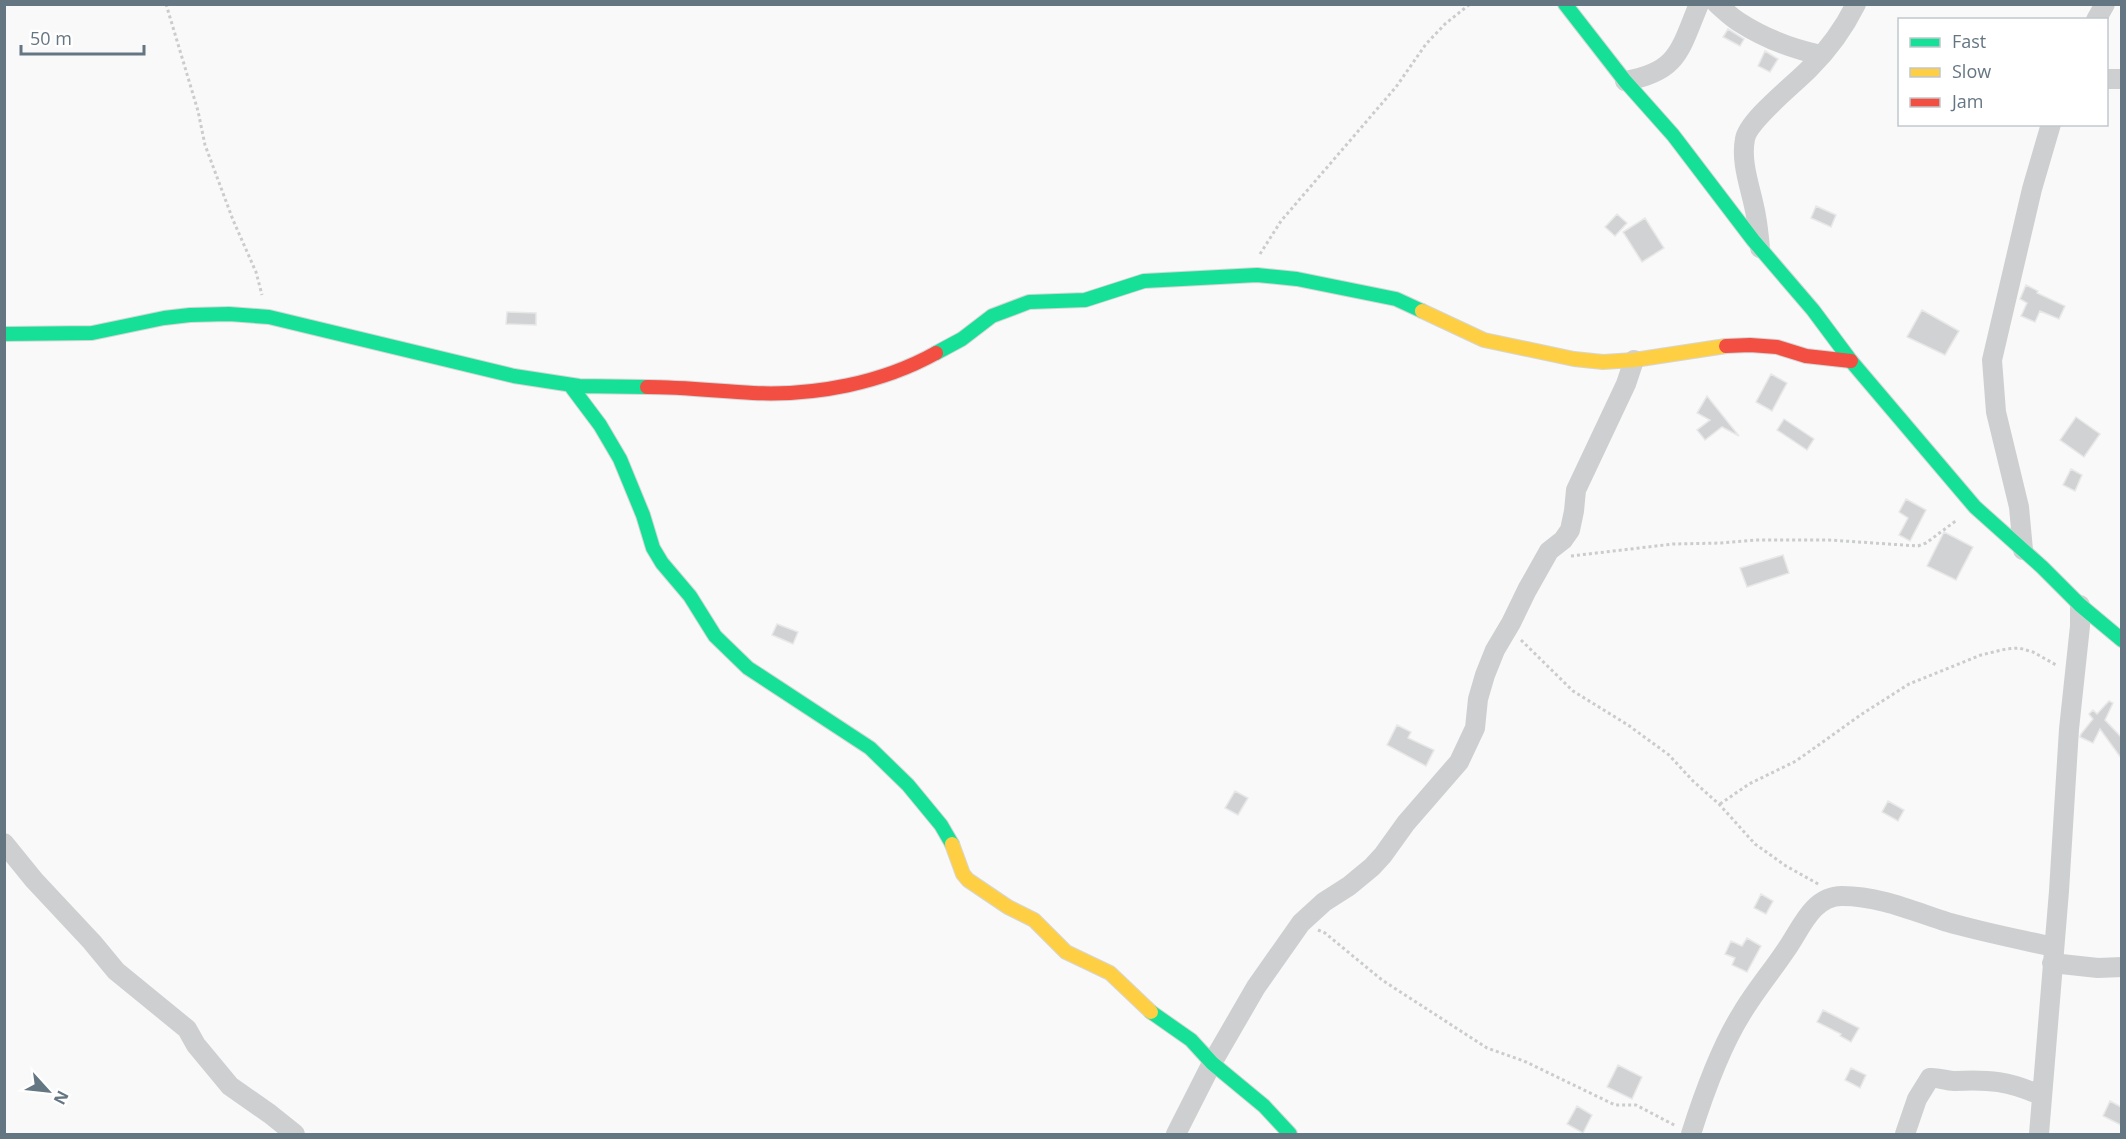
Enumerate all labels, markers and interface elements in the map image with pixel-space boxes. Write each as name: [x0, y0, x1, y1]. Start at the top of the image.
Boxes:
scale bar: [21, 18, 144, 56]
legend: [1898, 18, 2108, 126]
text: 50 m: [30, 26, 72, 50]
text: Fast: [1952, 29, 1986, 53]
text: Slow: [1952, 59, 1991, 83]
text: Jam: [1950, 89, 1984, 113]
north arrow: [18, 1061, 78, 1121]
text: N: [49, 1087, 74, 1109]

